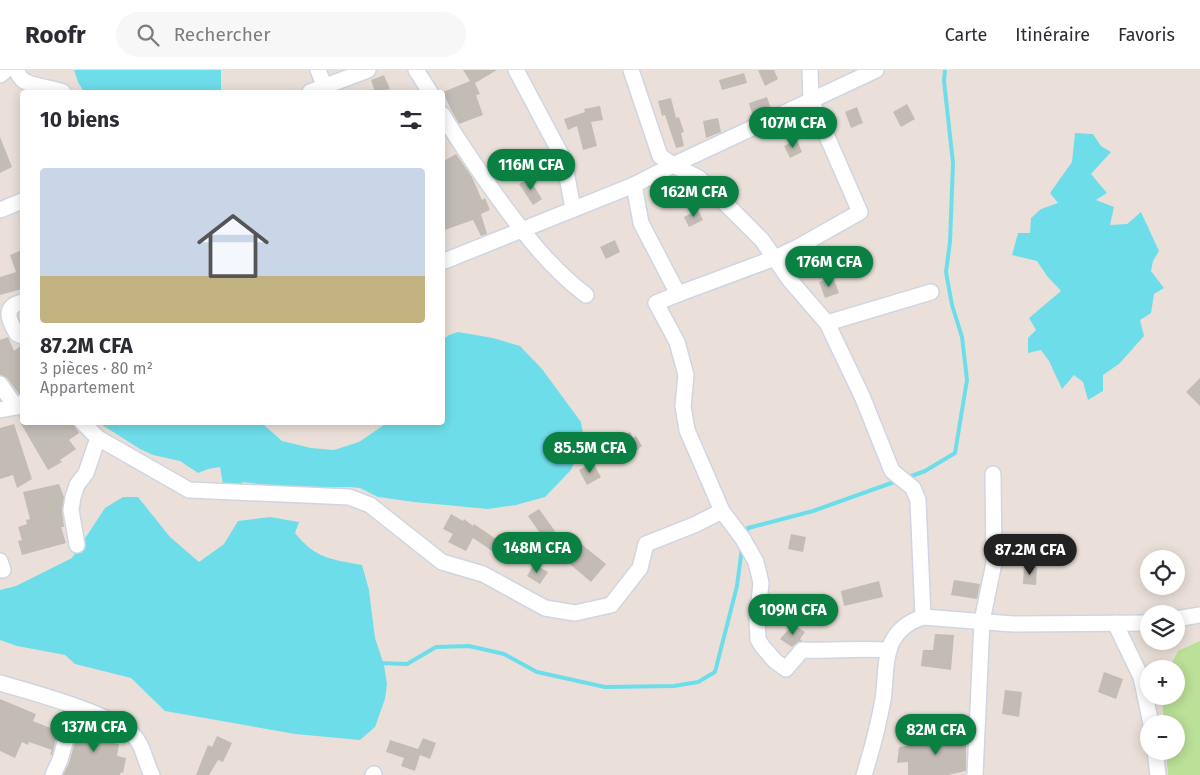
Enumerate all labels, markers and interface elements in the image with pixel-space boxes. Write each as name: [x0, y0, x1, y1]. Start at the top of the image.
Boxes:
search box: [116, 12, 466, 57]
text: Roofr: [25, 21, 86, 49]
icon: search: [134, 21, 162, 49]
text: Rechercher: [174, 23, 270, 46]
text: Carte: [945, 24, 987, 46]
text: Itinéraire: [1015, 24, 1090, 46]
text: Favoris: [1118, 24, 1175, 46]
icon: filters: [397, 106, 425, 134]
pin: 107M CFA: [741, 106, 845, 149]
text: 10 biens: [40, 107, 119, 133]
text: 107M CFA: [760, 113, 826, 132]
pin: 116M CFA: [479, 148, 583, 191]
text: 116M CFA: [498, 155, 564, 174]
pin: 162M CFA: [642, 176, 746, 218]
text: 162M CFA: [661, 182, 727, 201]
icon: home: [188, 201, 278, 291]
pin: 176M CFA: [777, 246, 881, 288]
text: 176M CFA: [796, 252, 862, 271]
text: 87.2M CFA: [40, 333, 133, 359]
text: 3 pièces · 80 m²: [40, 359, 153, 378]
text: Appartement: [40, 378, 135, 397]
pin: 85.5M CFA: [533, 432, 647, 474]
text: 85.5M CFA: [554, 438, 626, 457]
pin: 148M CFA: [485, 532, 589, 574]
pin: 87.2M CFA: [973, 534, 1087, 576]
text: 148M CFA: [503, 538, 571, 557]
text: 87.2M CFA: [995, 540, 1065, 559]
map controls: [1140, 550, 1185, 760]
button: locate: [1140, 550, 1185, 595]
pin: 109M CFA: [741, 594, 845, 636]
text: 109M CFA: [759, 600, 827, 619]
button: layers: [1140, 605, 1185, 650]
button: +: [1140, 660, 1185, 705]
pin: 137M CFA: [42, 710, 146, 753]
pin: 82M CFA: [890, 714, 982, 756]
button: −: [1140, 715, 1185, 760]
text: 137M CFA: [61, 717, 127, 736]
text: 82M CFA: [906, 720, 966, 739]

